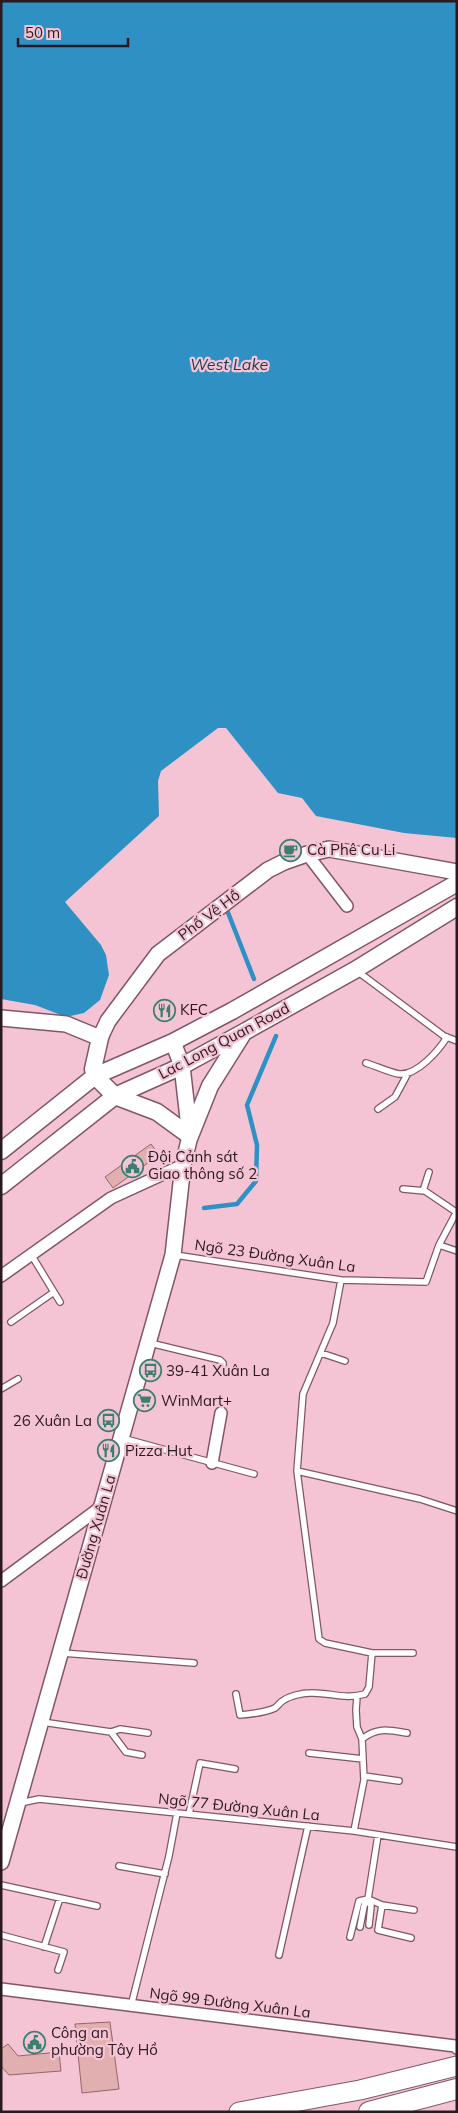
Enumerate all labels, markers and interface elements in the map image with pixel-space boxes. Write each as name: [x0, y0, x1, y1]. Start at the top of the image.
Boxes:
scale bar: [18, 15, 128, 47]
text: 50 m: [25, 23, 60, 42]
water label: West Lake: [190, 354, 268, 374]
cafe icon: Cà Phê Cu Li: [279, 838, 303, 862]
place label: Cà Phê Cu Li: [307, 840, 395, 859]
street label: Phố Vệ Hồ: [174, 885, 243, 944]
restaurant icon: KFC: [152, 998, 176, 1022]
street label: Lac Long Quan Road: [155, 998, 293, 1083]
place label: KFC: [180, 1000, 208, 1019]
place label: Đội Cảnh sát Giao thông số 2: [148, 1147, 257, 1183]
public building icon: Đội Cảnh sát Giao thông số 2: [120, 1154, 144, 1178]
street label: Ngõ 23 Đường Xuân La: [193, 1235, 357, 1276]
bus stop icon: 39-41 Xuân La: [138, 1359, 162, 1383]
place label: 39-41 Xuân La: [166, 1361, 270, 1380]
supermarket icon: WinMart+: [133, 1389, 157, 1413]
place label: WinMart+: [161, 1391, 232, 1410]
bus stop icon: 26 Xuân La: [96, 1409, 120, 1433]
place label: 26 Xuân La: [13, 1411, 92, 1430]
restaurant icon: Pizza Hut: [97, 1439, 121, 1463]
place label: Pizza Hut: [125, 1441, 192, 1460]
street label: Đường Xuân La: [72, 1473, 119, 1581]
street label: Ngõ 77 Đường Xuân La: [157, 1789, 321, 1824]
street label: Ngõ 99 Đường Xuân La: [148, 1983, 312, 2022]
place label: Công an phường Tây Hồ: [51, 2023, 158, 2059]
public building icon: Công an phường Tây Hồ: [23, 2030, 47, 2054]

